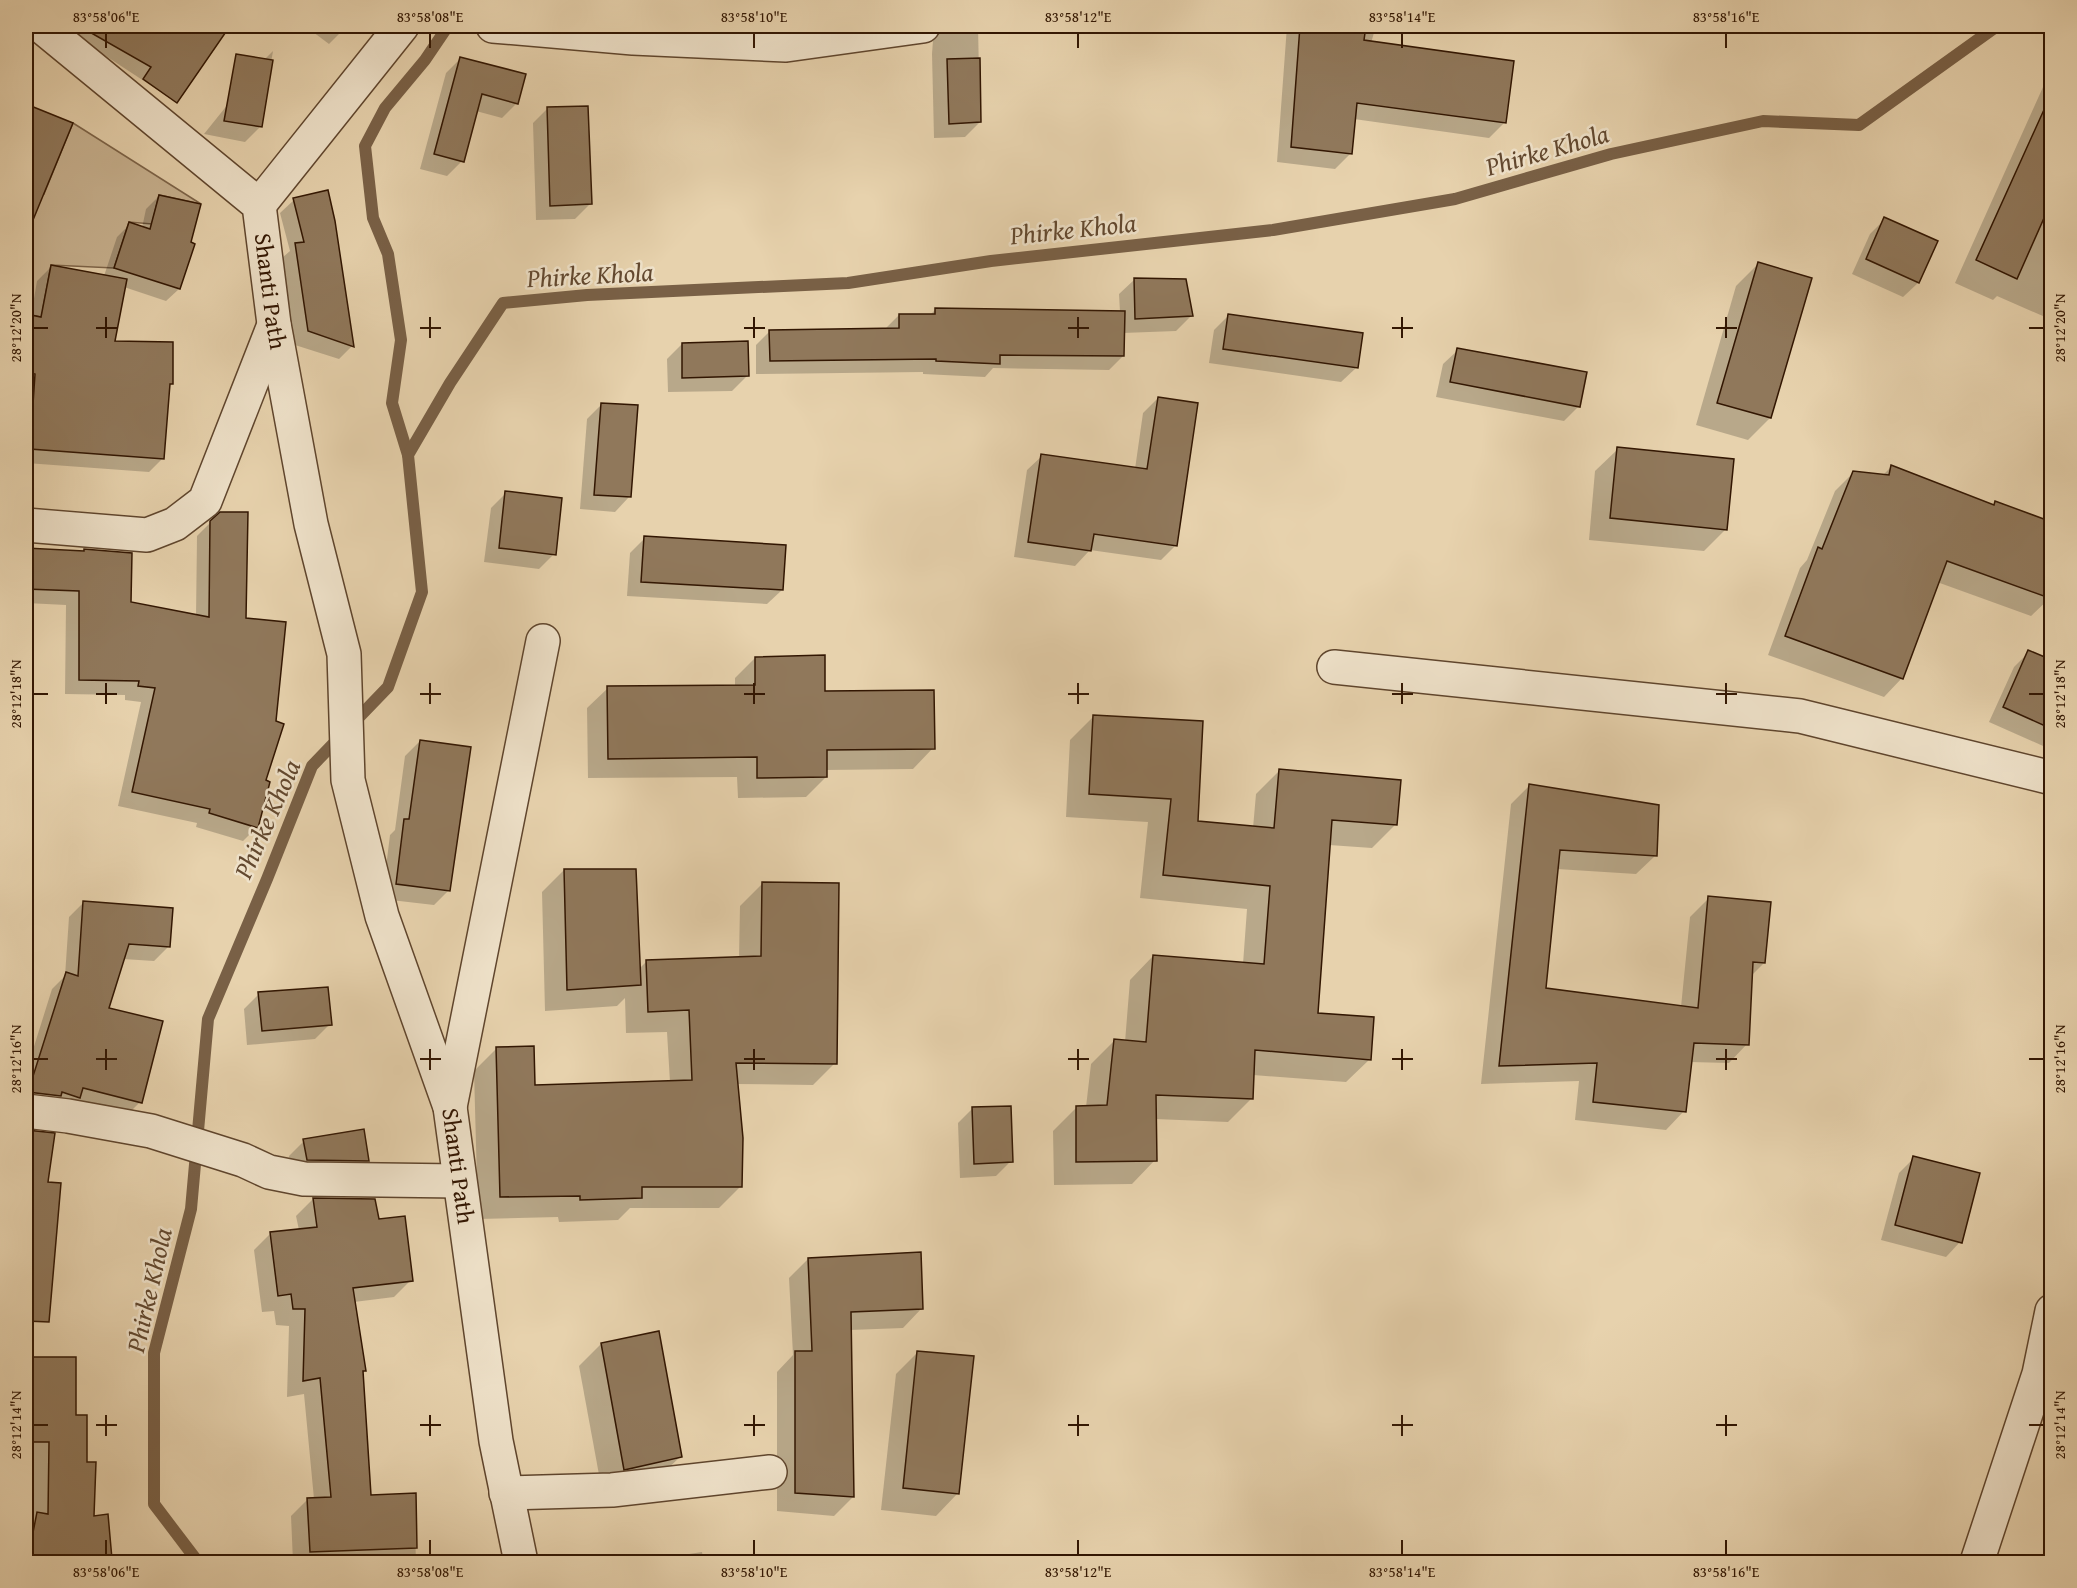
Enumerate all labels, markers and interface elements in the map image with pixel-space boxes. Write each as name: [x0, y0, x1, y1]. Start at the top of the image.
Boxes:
text: 83°58'06"E: [73, 6, 140, 27]
text: 83°58'08"E: [397, 6, 464, 27]
text: 83°58'10"E: [721, 6, 788, 27]
text: 83°58'12"E: [1045, 6, 1112, 27]
text: 83°58'14"E: [1369, 6, 1436, 27]
text: 83°58'16"E: [1693, 6, 1760, 27]
water label: Phirke Khola: [1480, 113, 1613, 186]
water label: Phirke Khola: [1007, 202, 1138, 255]
street label: Shanti Path: [246, 231, 296, 353]
water label: Phirke Khola: [525, 252, 654, 297]
text: 28°12'20"N: [5, 293, 26, 362]
text: 28°12'20"N: [2049, 293, 2070, 362]
text: 28°12'18"N: [5, 659, 26, 728]
text: 28°12'18"N: [2049, 659, 2070, 728]
water label: Phirke Khola: [223, 753, 310, 885]
text: 28°12'16"N: [5, 1024, 26, 1093]
text: 28°12'16"N: [2049, 1024, 2070, 1093]
street label: Shanti Path: [433, 1106, 484, 1227]
water label: Phirke Khola: [115, 1224, 182, 1357]
text: 28°12'14"N: [5, 1390, 26, 1459]
text: 28°12'14"N: [2049, 1390, 2070, 1459]
text: 83°58'06"E: [73, 1561, 140, 1582]
text: 83°58'08"E: [397, 1561, 464, 1582]
text: 83°58'10"E: [721, 1561, 788, 1582]
text: 83°58'12"E: [1045, 1561, 1112, 1582]
text: 83°58'14"E: [1369, 1561, 1436, 1582]
text: 83°58'16"E: [1693, 1561, 1760, 1582]

